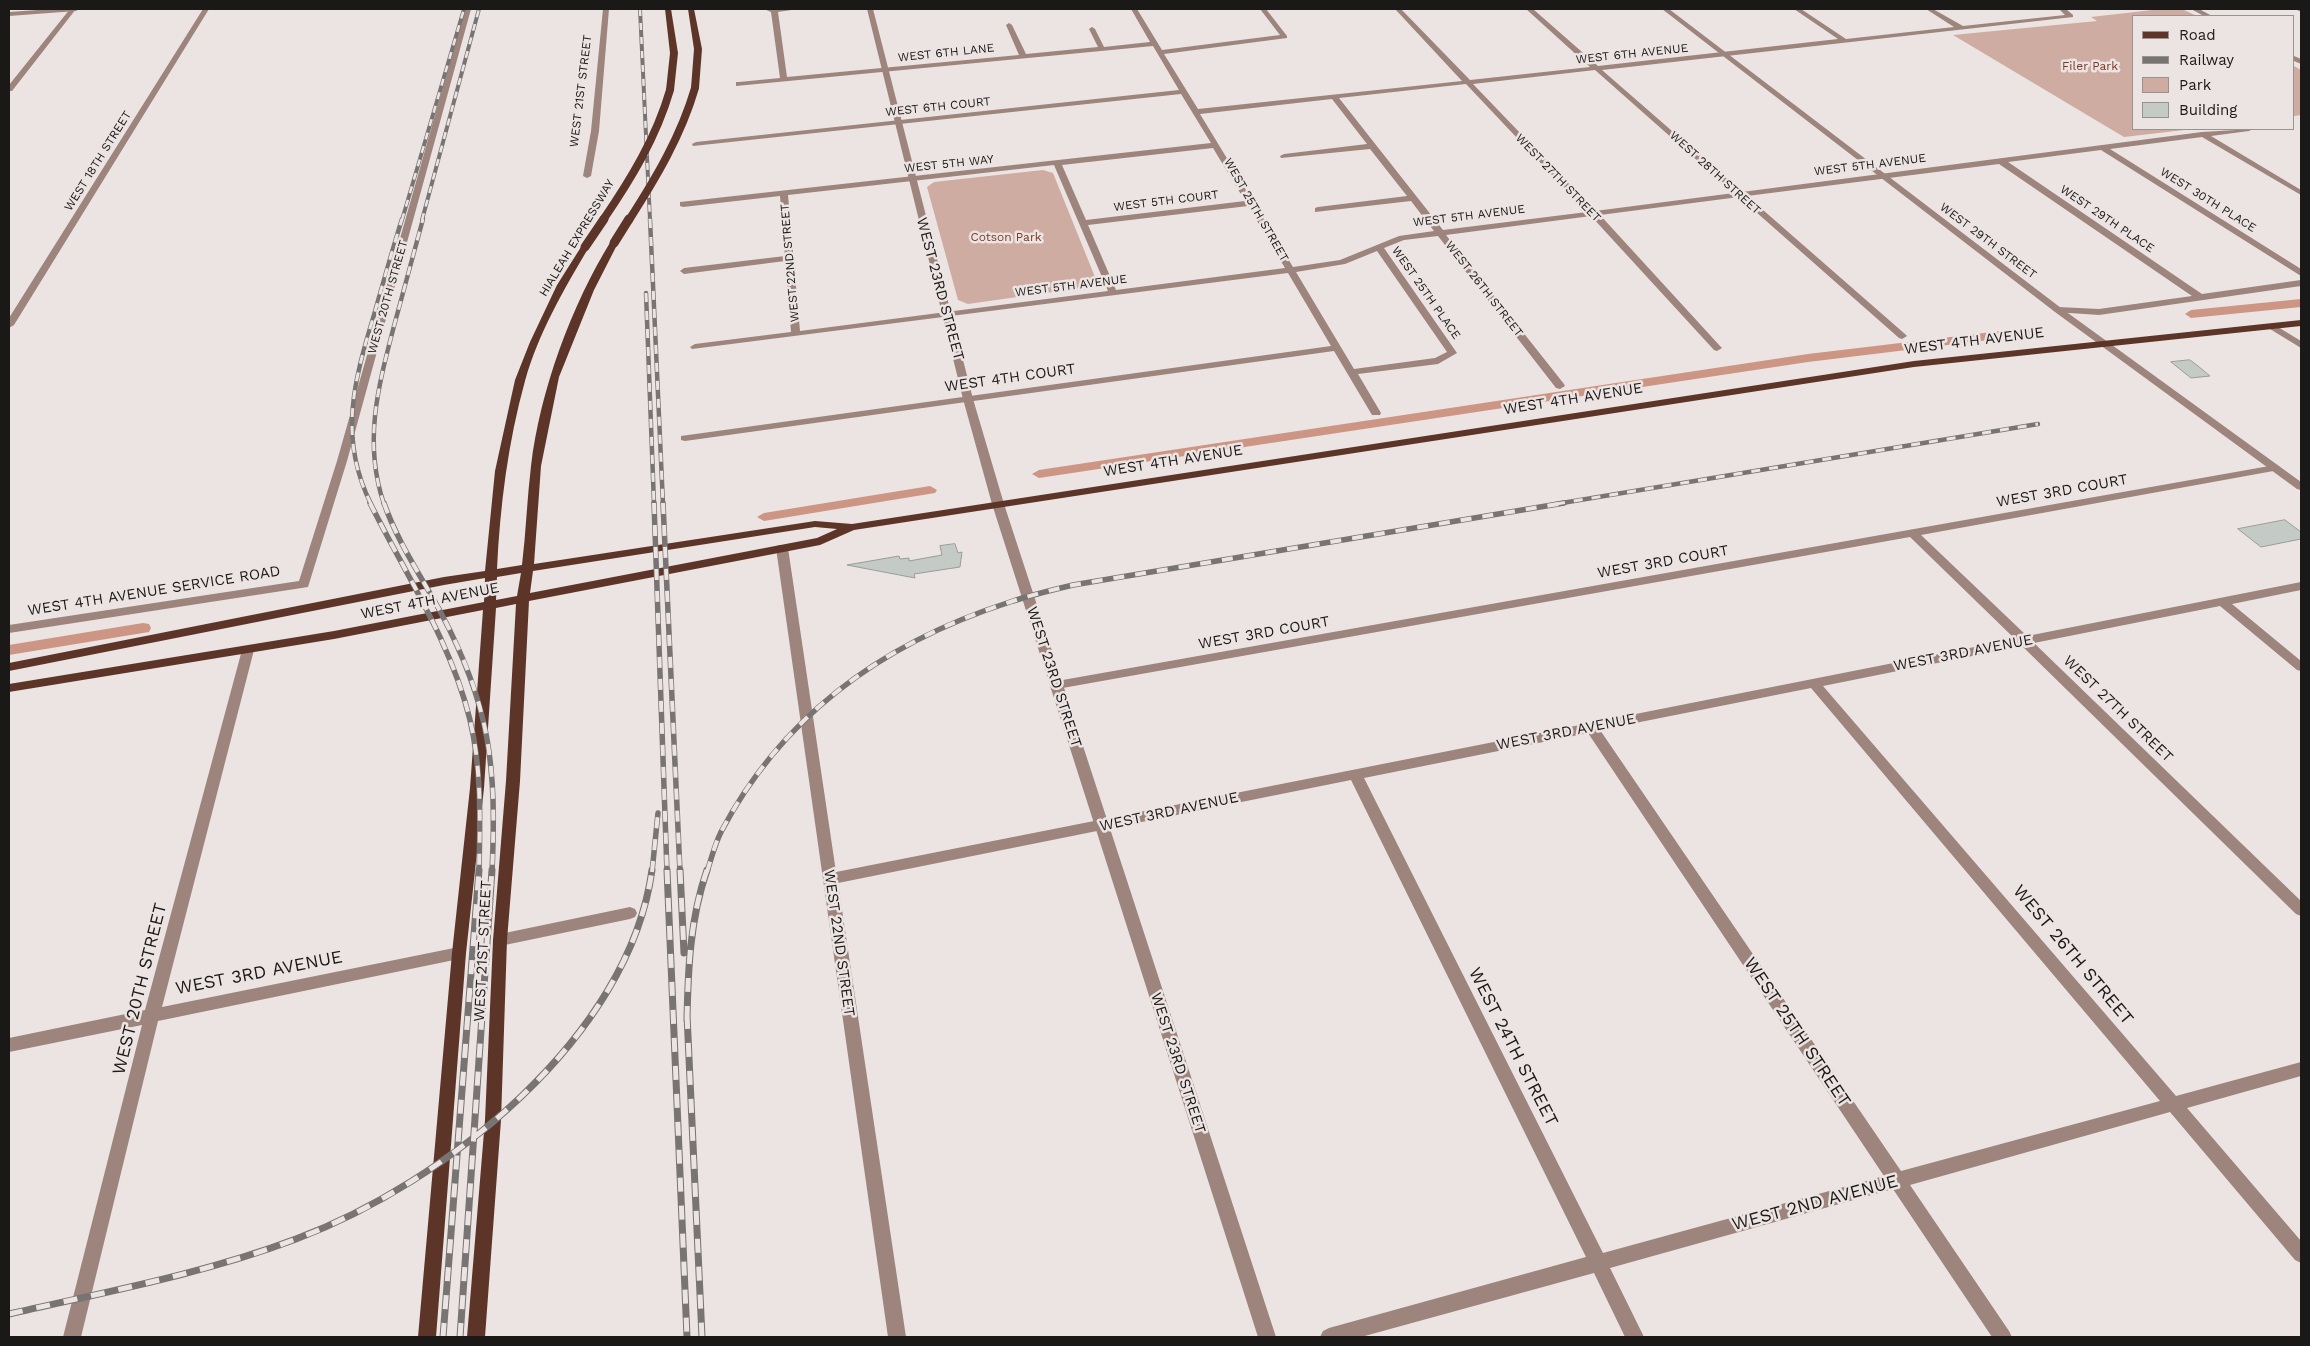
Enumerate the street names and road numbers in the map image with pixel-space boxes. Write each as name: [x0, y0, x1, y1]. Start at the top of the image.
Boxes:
street label: WEST 21ST STREET: [567, 34, 595, 148]
street label: WEST 6TH LANE: [897, 41, 995, 65]
street label: WEST 6TH AVENUE: [1575, 41, 1689, 67]
street label: WEST 6TH COURT: [885, 94, 991, 120]
street label: WEST 18TH STREET: [61, 108, 135, 214]
street label: WEST 28TH STREET: [1667, 128, 1763, 218]
street label: WEST 27TH STREET: [1512, 131, 1604, 225]
street label: WEST 5TH AVENUE: [1813, 151, 1927, 179]
street label: WEST 5TH WAY: [903, 152, 995, 176]
street label: WEST 25TH STREET: [1220, 156, 1292, 264]
street label: WEST 30TH PLACE: [2157, 165, 2259, 235]
street label: HIALEAH EXPRESSWAY: [536, 177, 618, 299]
street label: WEST 29TH PLACE: [2057, 182, 2157, 256]
street label: WEST 5TH COURT: [1113, 187, 1219, 215]
street label: WEST 29TH STREET: [1937, 200, 2039, 282]
street label: WEST 5TH AVENUE: [1412, 202, 1526, 230]
street label: WEST 22ND STREET: [778, 203, 802, 323]
street label: WEST 23RD STREET: [912, 216, 968, 362]
street label: WEST 20TH STREET: [365, 238, 411, 356]
street label: WEST 26TH STREET: [1442, 238, 1526, 340]
street label: WEST 25TH PLACE: [1389, 244, 1463, 342]
street label: WEST 5TH AVENUE: [1014, 272, 1128, 300]
street label: WEST 4TH AVENUE: [1903, 323, 2045, 359]
street label: WEST 4TH COURT: [943, 360, 1077, 396]
street label: WEST 4TH AVENUE: [1502, 379, 1644, 419]
street label: WEST 4TH AVENUE: [1102, 441, 1244, 481]
street label: WEST 3RD COURT: [1995, 471, 2129, 511]
street label: WEST 3RD COURT: [1596, 542, 1730, 582]
street label: WEST 4TH AVENUE SERVICE ROAD: [26, 562, 282, 620]
street label: WEST 4TH AVENUE: [359, 579, 501, 623]
street label: WEST 23RD STREET: [1023, 604, 1085, 750]
street label: WEST 3RD COURT: [1197, 613, 1331, 653]
street label: WEST 3RD AVENUE: [1892, 631, 2034, 675]
street label: WEST 27TH STREET: [2059, 652, 2177, 766]
street label: WEST 3RD AVENUE: [1495, 710, 1637, 754]
street label: WEST 3RD AVENUE: [1098, 788, 1240, 836]
street label: WEST 22ND STREET: [820, 868, 858, 1018]
street label: WEST 21ST STREET: [470, 880, 496, 1022]
street label: WEST 26TH STREET: [2008, 881, 2138, 1029]
street label: WEST 20TH STREET: [108, 901, 172, 1077]
street label: WEST 3RD AVENUE: [174, 946, 344, 1000]
street label: WEST 25TH STREET: [1739, 953, 1855, 1111]
street label: WEST 24TH STREET: [1464, 964, 1562, 1130]
street label: WEST 23RD STREET: [1147, 990, 1209, 1136]
street label: WEST 2ND AVENUE: [1730, 1170, 1900, 1236]

